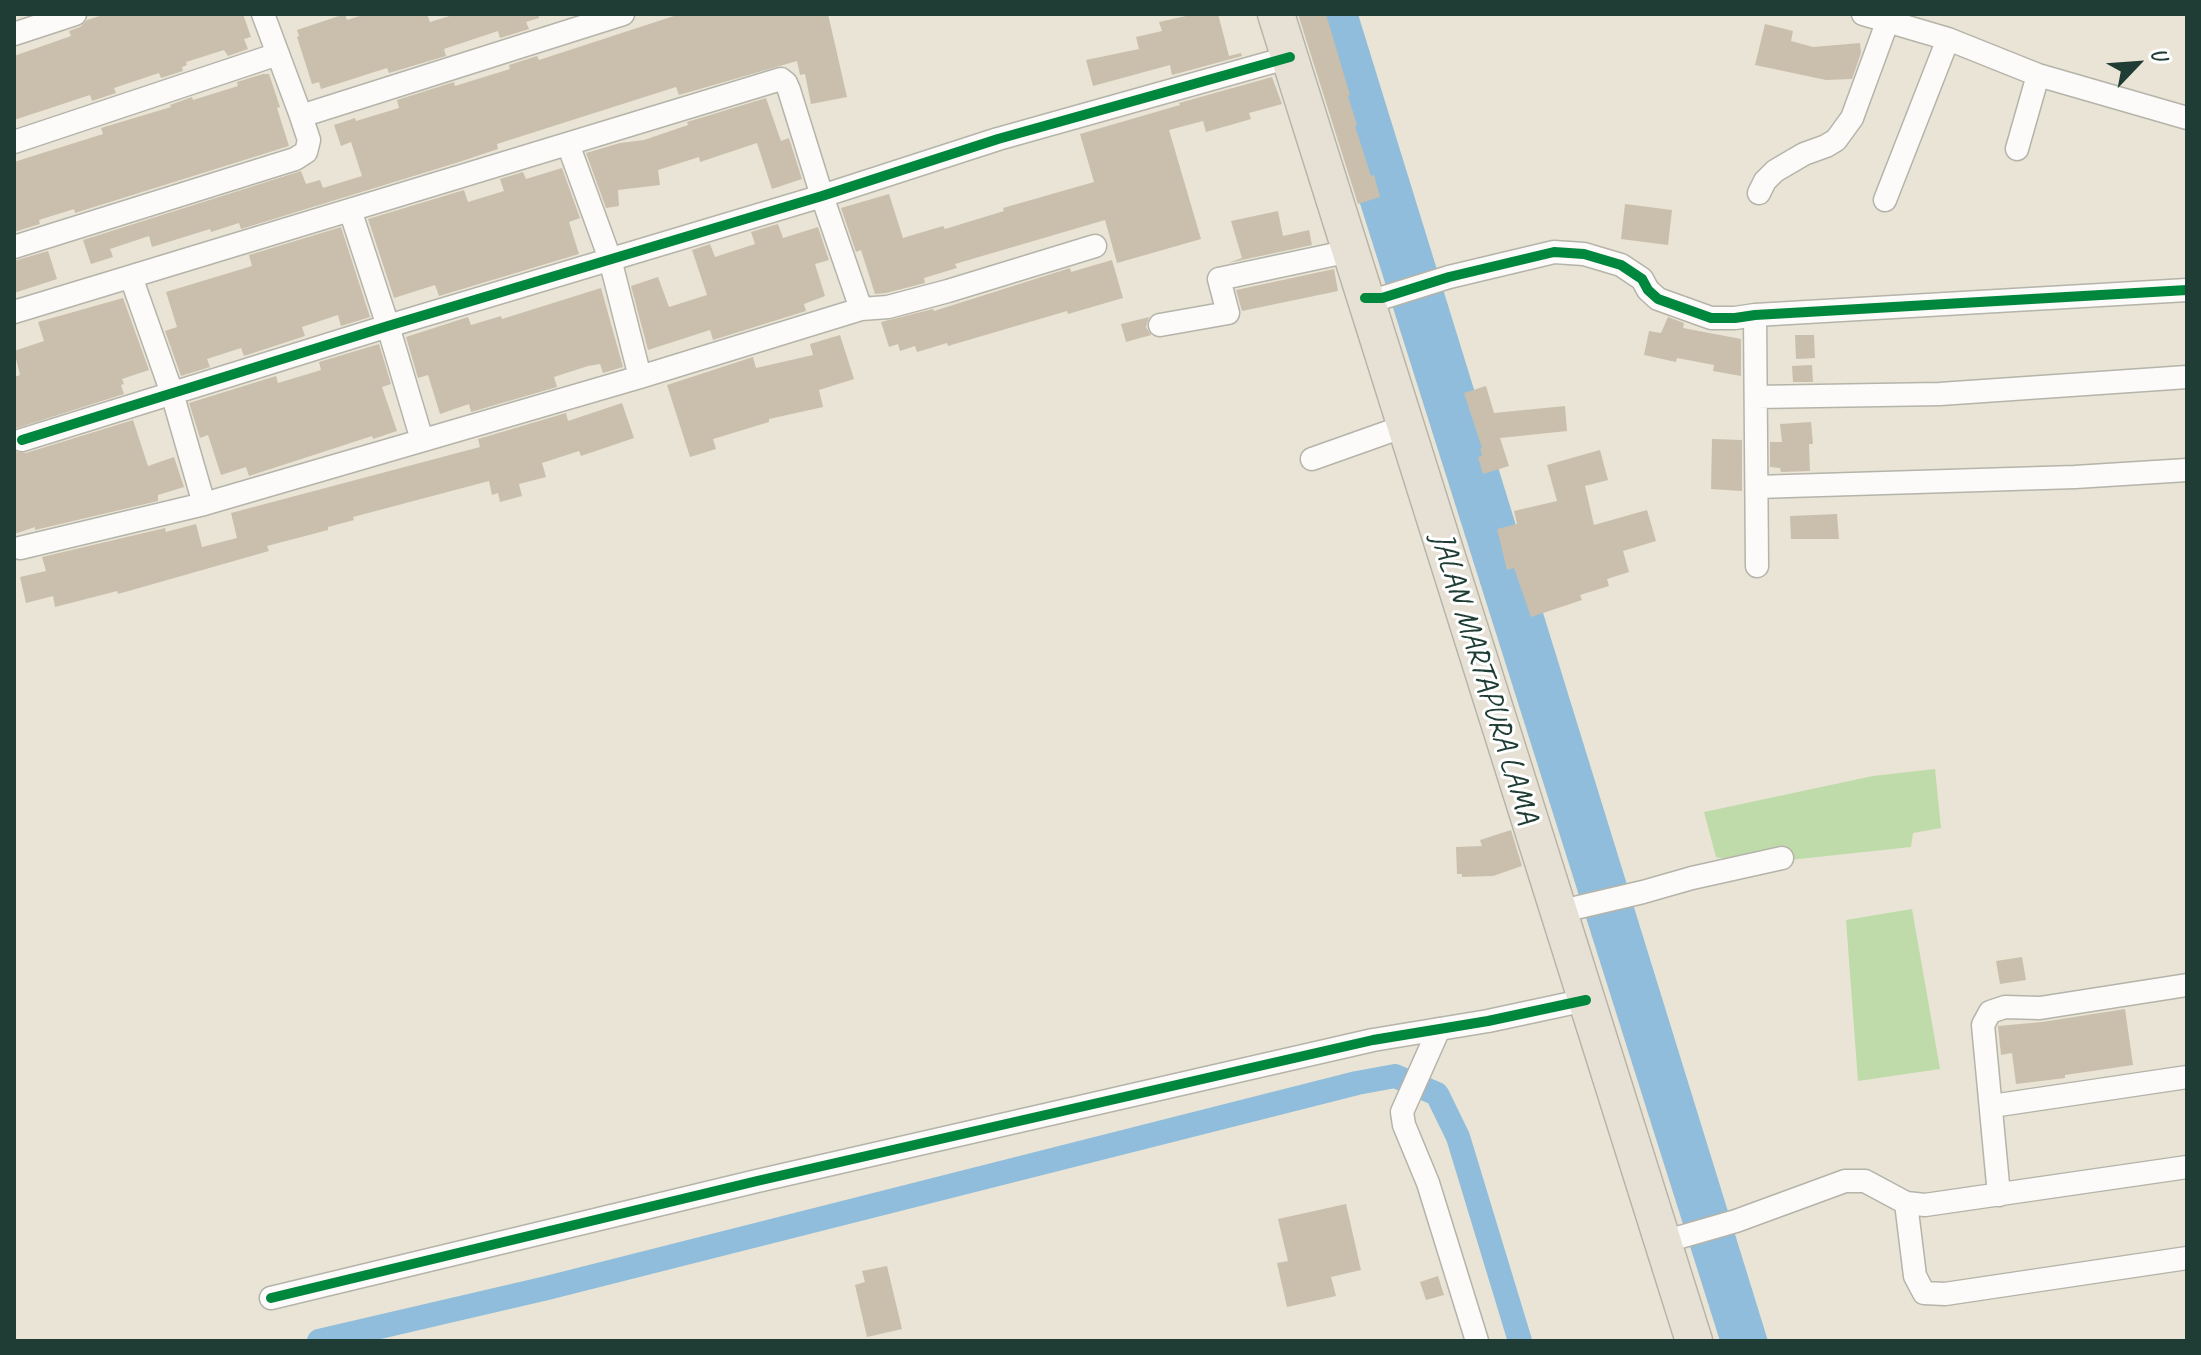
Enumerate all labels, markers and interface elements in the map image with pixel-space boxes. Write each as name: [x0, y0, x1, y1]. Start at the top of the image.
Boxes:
north arrow: [2097, 24, 2177, 104]
text: U: [2144, 43, 2174, 65]
street label: JALAN MARTAPURA LAMA: [1421, 528, 1547, 828]

